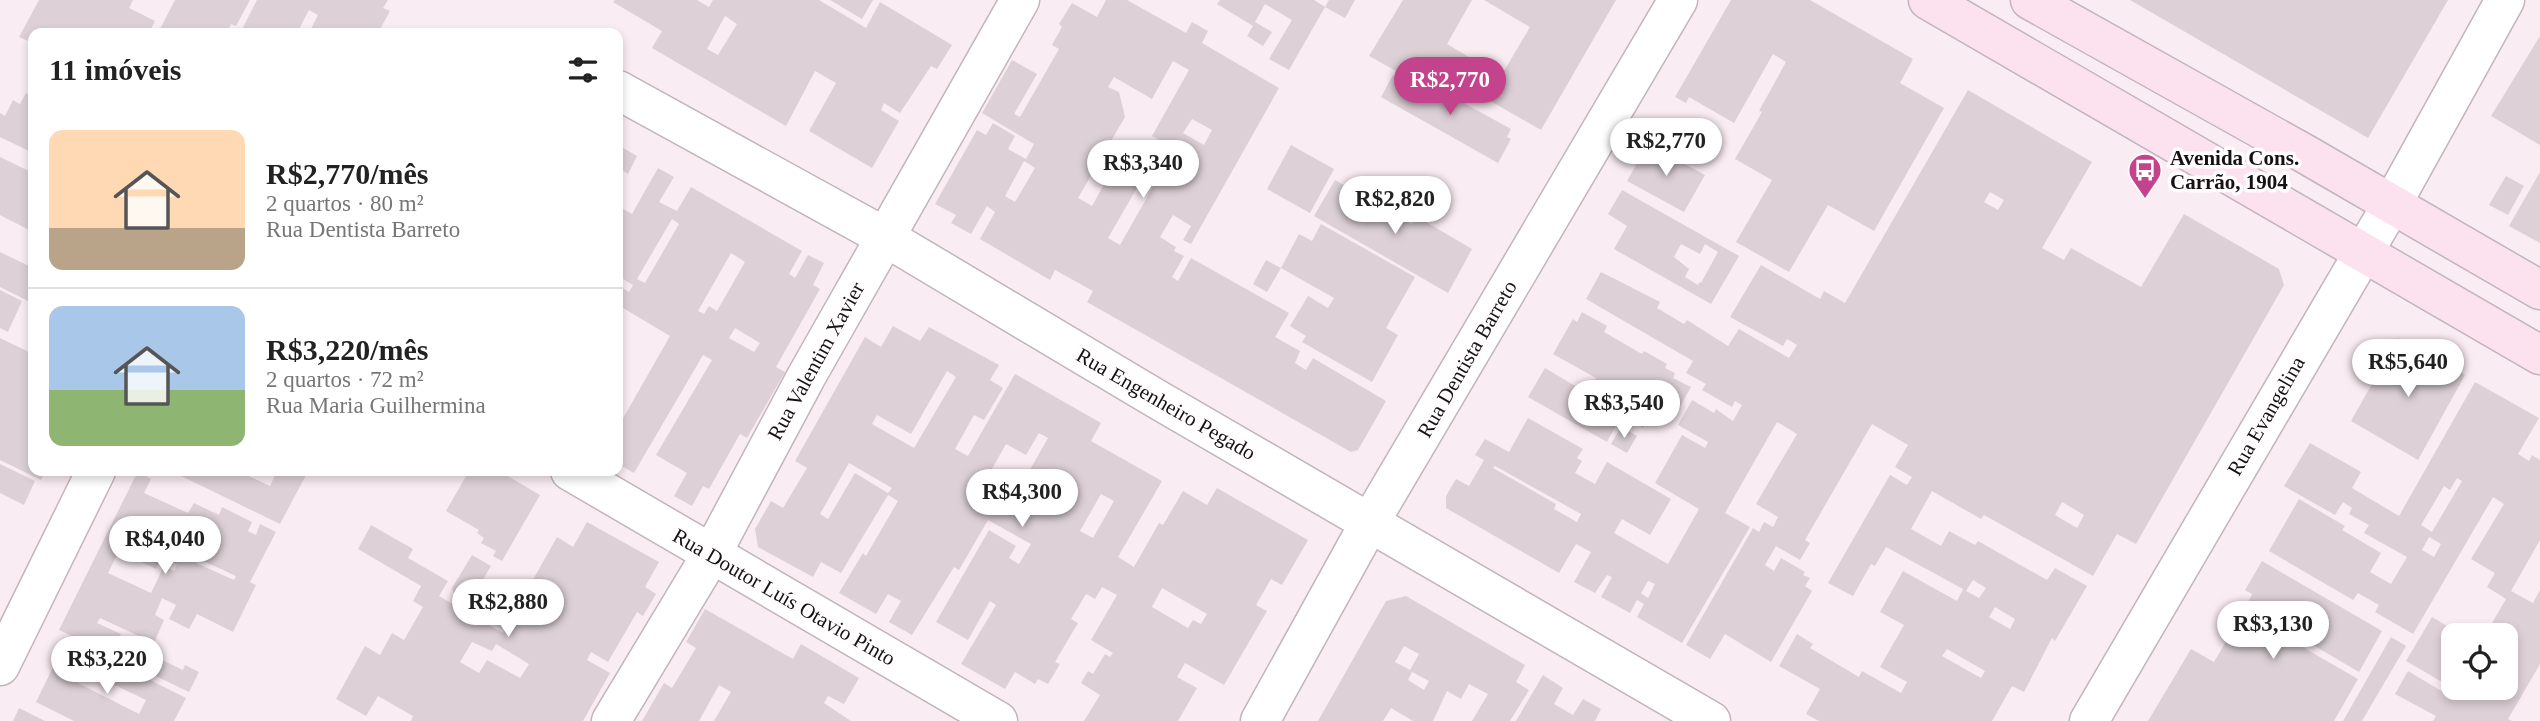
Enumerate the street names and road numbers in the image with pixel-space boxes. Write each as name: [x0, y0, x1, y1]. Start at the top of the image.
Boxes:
street label: Rua Dentista Barreto: [1412, 276, 1522, 442]
street label: Rua Valentim Xavier: [763, 278, 869, 444]
street label: Rua Engenheiro Pegado: [1072, 343, 1260, 465]
street label: Rua Evangelina: [2222, 352, 2310, 480]
street label: Rua Doutor Luís Otavio Pinto: [668, 523, 900, 671]

